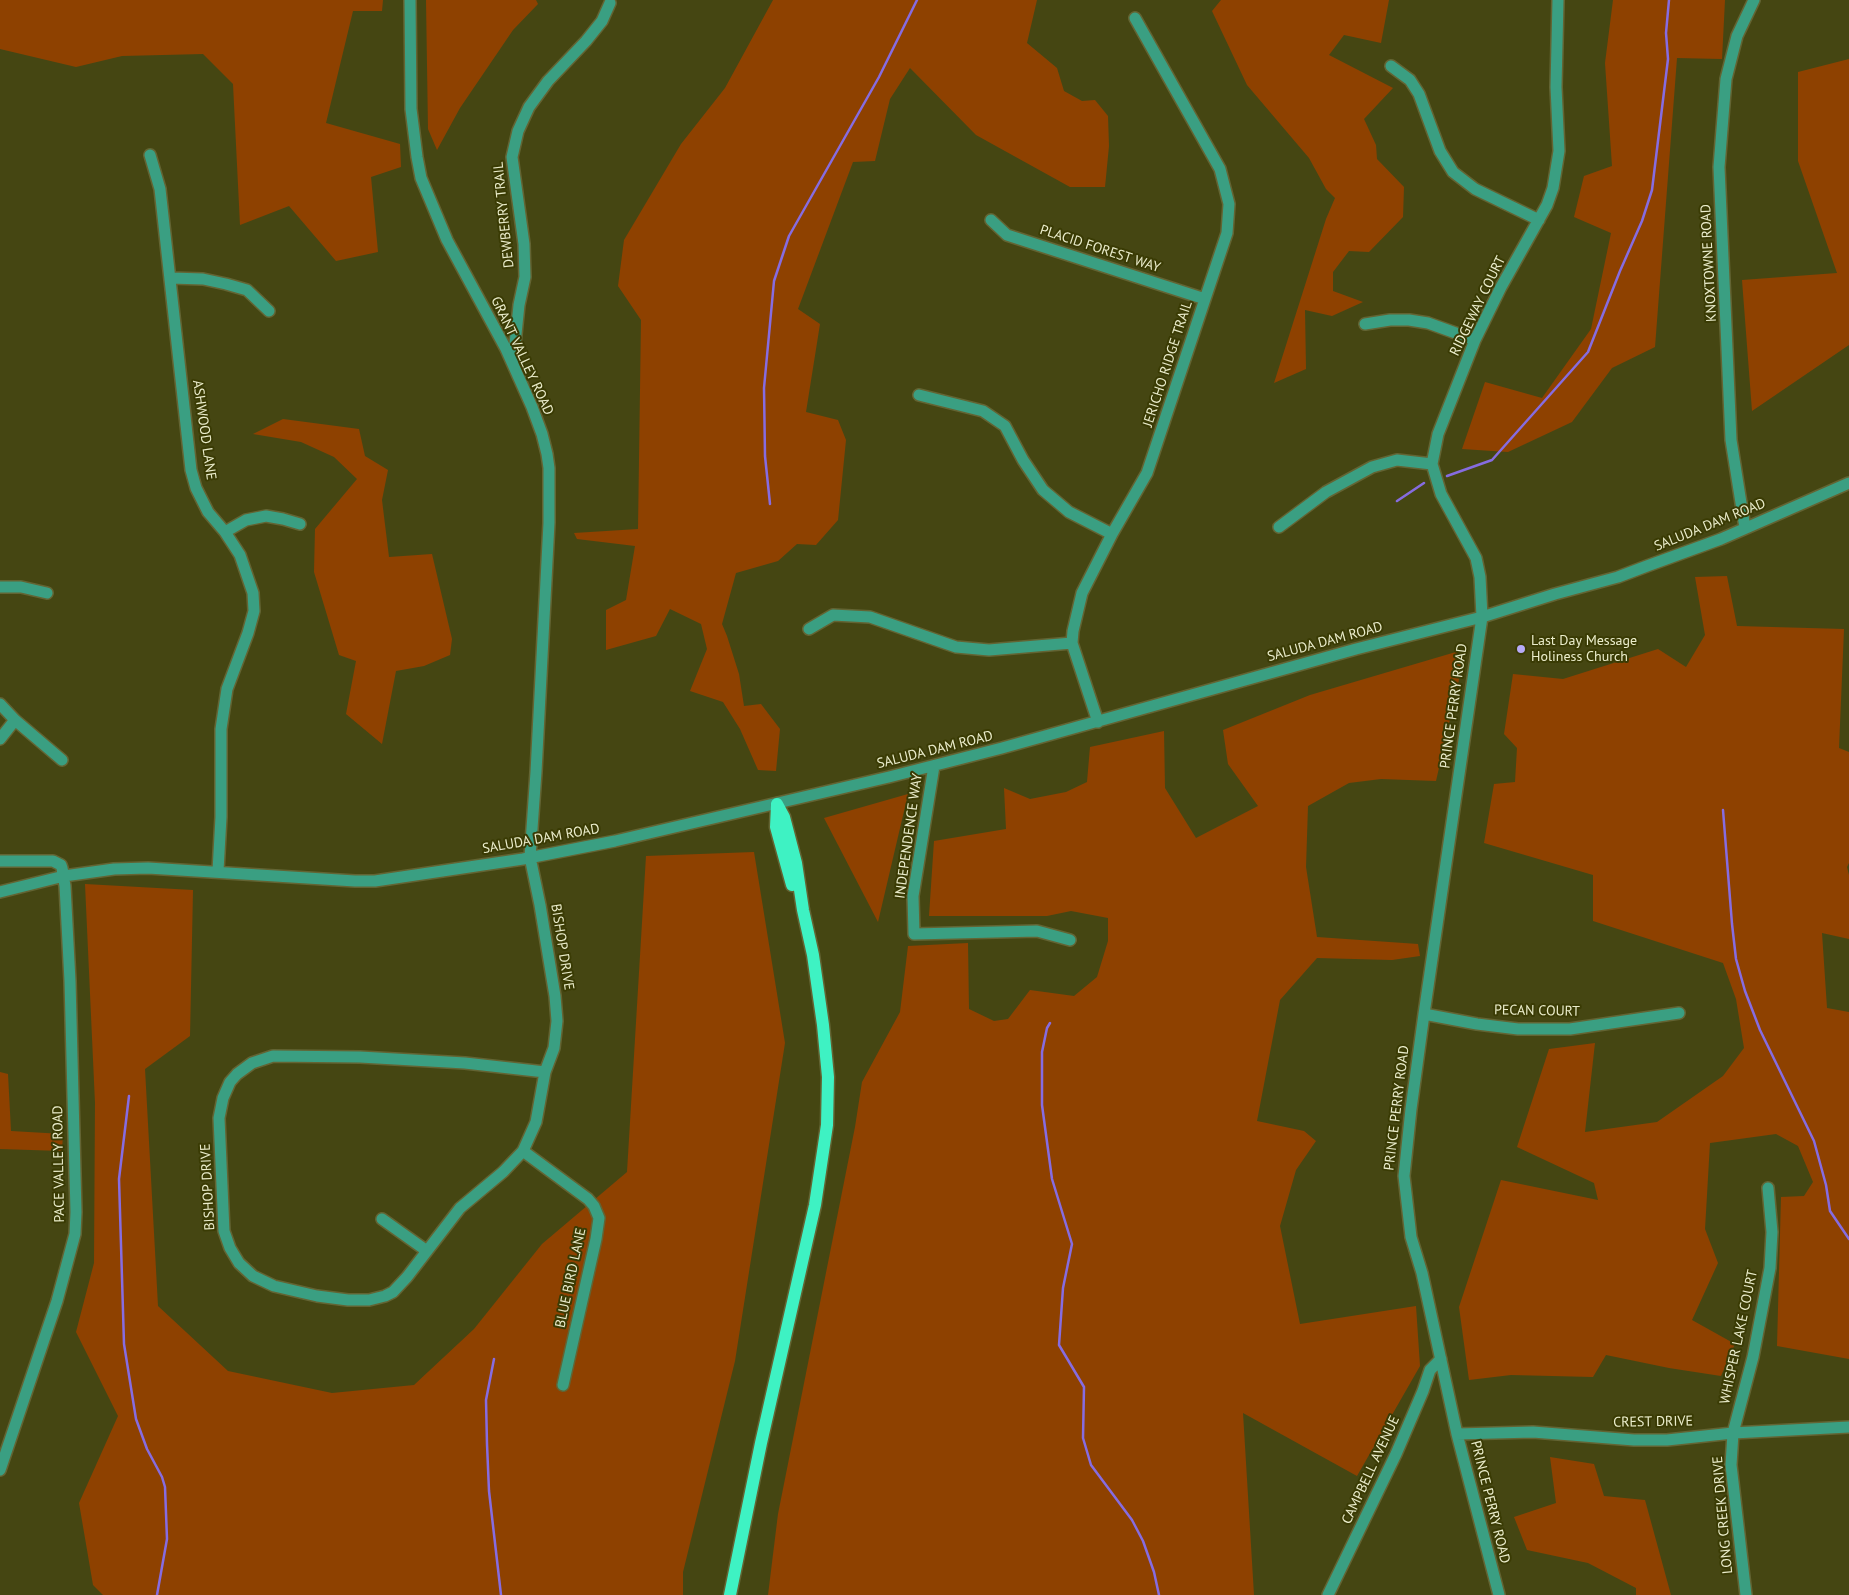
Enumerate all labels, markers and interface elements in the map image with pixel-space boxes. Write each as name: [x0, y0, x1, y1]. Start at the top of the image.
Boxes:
street label: DEWBERRY TRAIL: [490, 161, 518, 269]
street label: KNOXTOWNE ROAD: [1698, 204, 1720, 322]
street label: PLACID FOREST WAY: [1038, 222, 1162, 276]
street label: RIDGEWAY COURT: [1447, 253, 1509, 359]
street label: GRANT VALLEY ROAD: [487, 294, 557, 418]
street label: JERICHO RIDGE TRAIL: [1140, 299, 1196, 429]
street label: ASHWOOD LANE: [189, 379, 219, 481]
street label: SALUDA DAM ROAD: [1652, 495, 1768, 555]
street label: SALUDA DAM ROAD: [1265, 619, 1385, 665]
place label: Last Day Message Holiness Church: [1531, 633, 1637, 666]
street label: PRINCE PERRY ROAD: [1437, 643, 1471, 769]
marker: Last Day Message Holiness Church: [1515, 643, 1527, 655]
street label: SALUDA DAM ROAD: [875, 727, 995, 773]
street label: INDEPENDENCE WAY: [892, 772, 926, 900]
street label: SALUDA DAM ROAD: [481, 820, 601, 858]
street label: BISHOP DRIVE: [547, 903, 577, 991]
street label: PECAN COURT: [1494, 1002, 1580, 1020]
street label: PRINCE PERRY ROAD: [1381, 1045, 1413, 1171]
street label: PACE VALLEY ROAD: [50, 1105, 68, 1223]
street label: BISHOP DRIVE: [197, 1143, 219, 1231]
street label: BLUE BIRD LANE: [552, 1227, 590, 1329]
street label: WHISPER LAKE COURT: [1717, 1268, 1761, 1406]
street label: CAMPBELL AVENUE: [1339, 1413, 1403, 1527]
street label: CREST DRIVE: [1613, 1413, 1693, 1431]
street label: PRINCE PERRY ROAD: [1467, 1439, 1513, 1565]
street label: LONG CREEK DRIVE: [1709, 1455, 1737, 1575]

